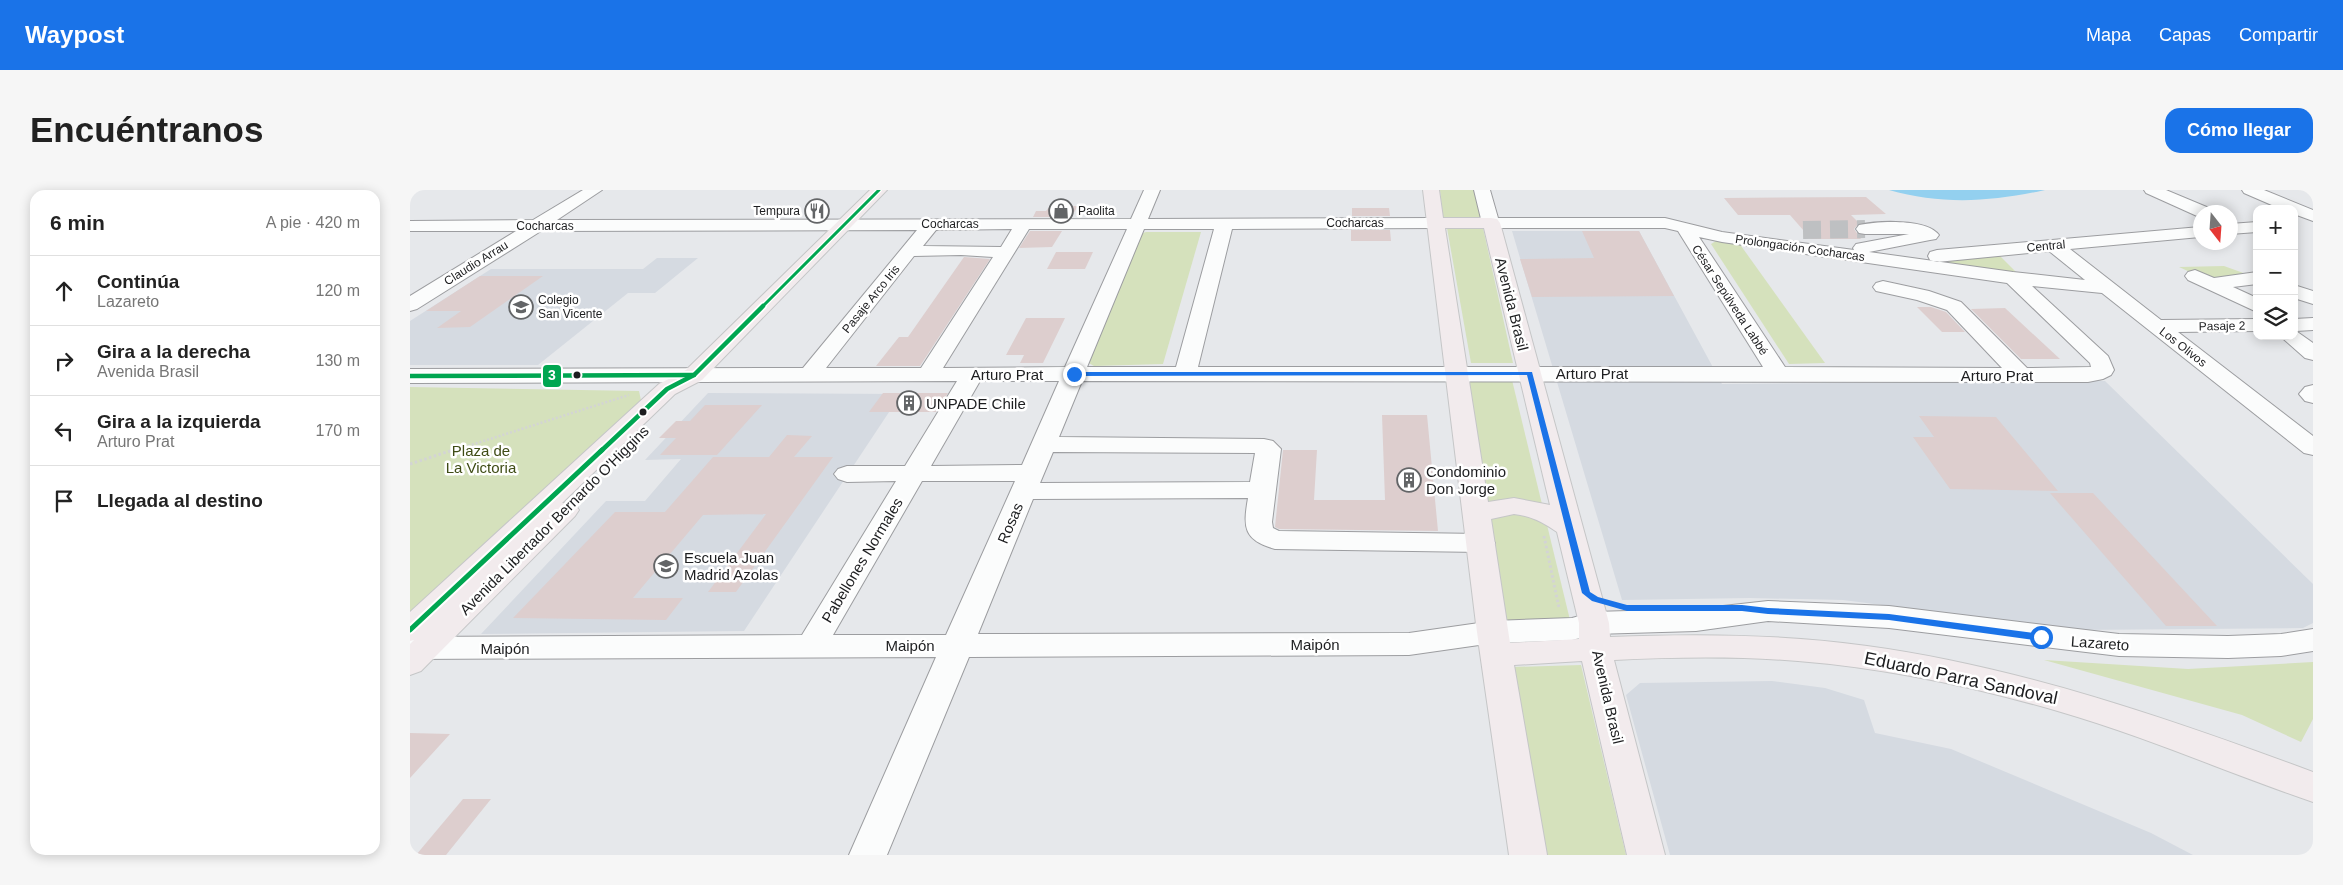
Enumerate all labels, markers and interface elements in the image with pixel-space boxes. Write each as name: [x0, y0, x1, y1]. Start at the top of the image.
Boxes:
text: Waypost: [25, 21, 124, 48]
text: Mapa: [2086, 25, 2131, 45]
text: Capas: [2159, 25, 2211, 45]
text: Compartir: [2239, 25, 2318, 45]
button: Cómo llegar: [2165, 108, 2313, 153]
text: Encuéntranos: [30, 110, 263, 149]
restaurant icon: Tempura: [804, 198, 830, 224]
shop icon: Paolita: [1048, 198, 1074, 224]
place label: Tempura: [753, 204, 800, 218]
place label: Paolita: [1078, 204, 1115, 218]
north arrow: [2193, 205, 2238, 250]
map controls: [2253, 205, 2298, 340]
button: +: [2253, 205, 2298, 250]
text: 6 min: [50, 211, 105, 234]
text: A pie · 420 m: [266, 214, 360, 231]
street label: Cocharcas: [1326, 216, 1384, 230]
street label: Cocharcas: [921, 217, 979, 231]
street label: Cocharcas: [516, 219, 574, 233]
street label: Prolongación Cocharcas: [1734, 232, 1866, 264]
street label: Central: [2026, 237, 2066, 255]
street label: Claudio Arrau: [441, 238, 511, 288]
street label: César Sepúlveda Labbé: [1689, 242, 1771, 358]
button: −: [2253, 250, 2298, 295]
street label: Avenida Brasil: [1492, 256, 1532, 352]
street label: Pasaje Arco Iris: [839, 262, 903, 336]
text: Continúa: [97, 271, 179, 292]
icon: ahead: [50, 277, 78, 305]
text: 120 m: [316, 282, 360, 299]
text: Lazareto: [97, 293, 159, 310]
place label: Colegio San Vicente: [538, 293, 603, 321]
school or university icon: Colegio San Vicente: [508, 294, 534, 320]
button: layers: [2253, 295, 2298, 340]
street label: Pasaje 2: [2199, 319, 2246, 333]
street label: Los Olivos: [2157, 324, 2209, 370]
text: Gira a la derecha: [97, 341, 250, 362]
icon: right: [50, 347, 78, 375]
text: 130 m: [316, 352, 360, 369]
text: Avenida Brasil: [97, 363, 199, 380]
route end: [1063, 363, 1086, 386]
line badge: 3: [542, 364, 562, 388]
street label: Arturo Prat: [1556, 365, 1629, 382]
street label: Arturo Prat: [971, 366, 1044, 383]
text: 3: [548, 367, 556, 383]
street label: Arturo Prat: [1961, 367, 2034, 384]
unlabelled marker: [572, 370, 582, 380]
building icon: UNPADE Chile: [896, 390, 922, 416]
place label: UNPADE Chile: [926, 395, 1026, 412]
unlabelled marker: [638, 407, 648, 417]
text: Gira a la izquierda: [97, 411, 261, 432]
icon: left: [50, 417, 78, 445]
text: 170 m: [316, 422, 360, 439]
street label: Avenida Libertador Bernardo O'Higgins: [456, 422, 652, 618]
text: Arturo Prat: [97, 433, 174, 450]
park label: Plaza de La Victoria: [446, 442, 517, 476]
place label: Condominio Don Jorge: [1426, 463, 1506, 497]
building icon: Condominio Don Jorge: [1396, 467, 1422, 493]
icon: arrive: [50, 487, 78, 515]
text: Llegada al destino: [97, 490, 263, 511]
street label: Pabellones Normales: [818, 495, 906, 625]
street label: Rosas: [994, 500, 1026, 546]
place label: Escuela Juan Madrid Azolas: [684, 549, 778, 583]
school or university icon: Escuela Juan Madrid Azolas: [653, 553, 679, 579]
route start: [2030, 626, 2053, 649]
street label: Lazareto: [2070, 632, 2130, 654]
street label: Maipón: [1290, 636, 1340, 653]
street label: Maipón: [885, 637, 935, 654]
street label: Maipón: [480, 640, 530, 657]
street label: Eduardo Parra Sandoval: [1863, 648, 2059, 708]
street label: Avenida Brasil: [1589, 649, 1627, 745]

